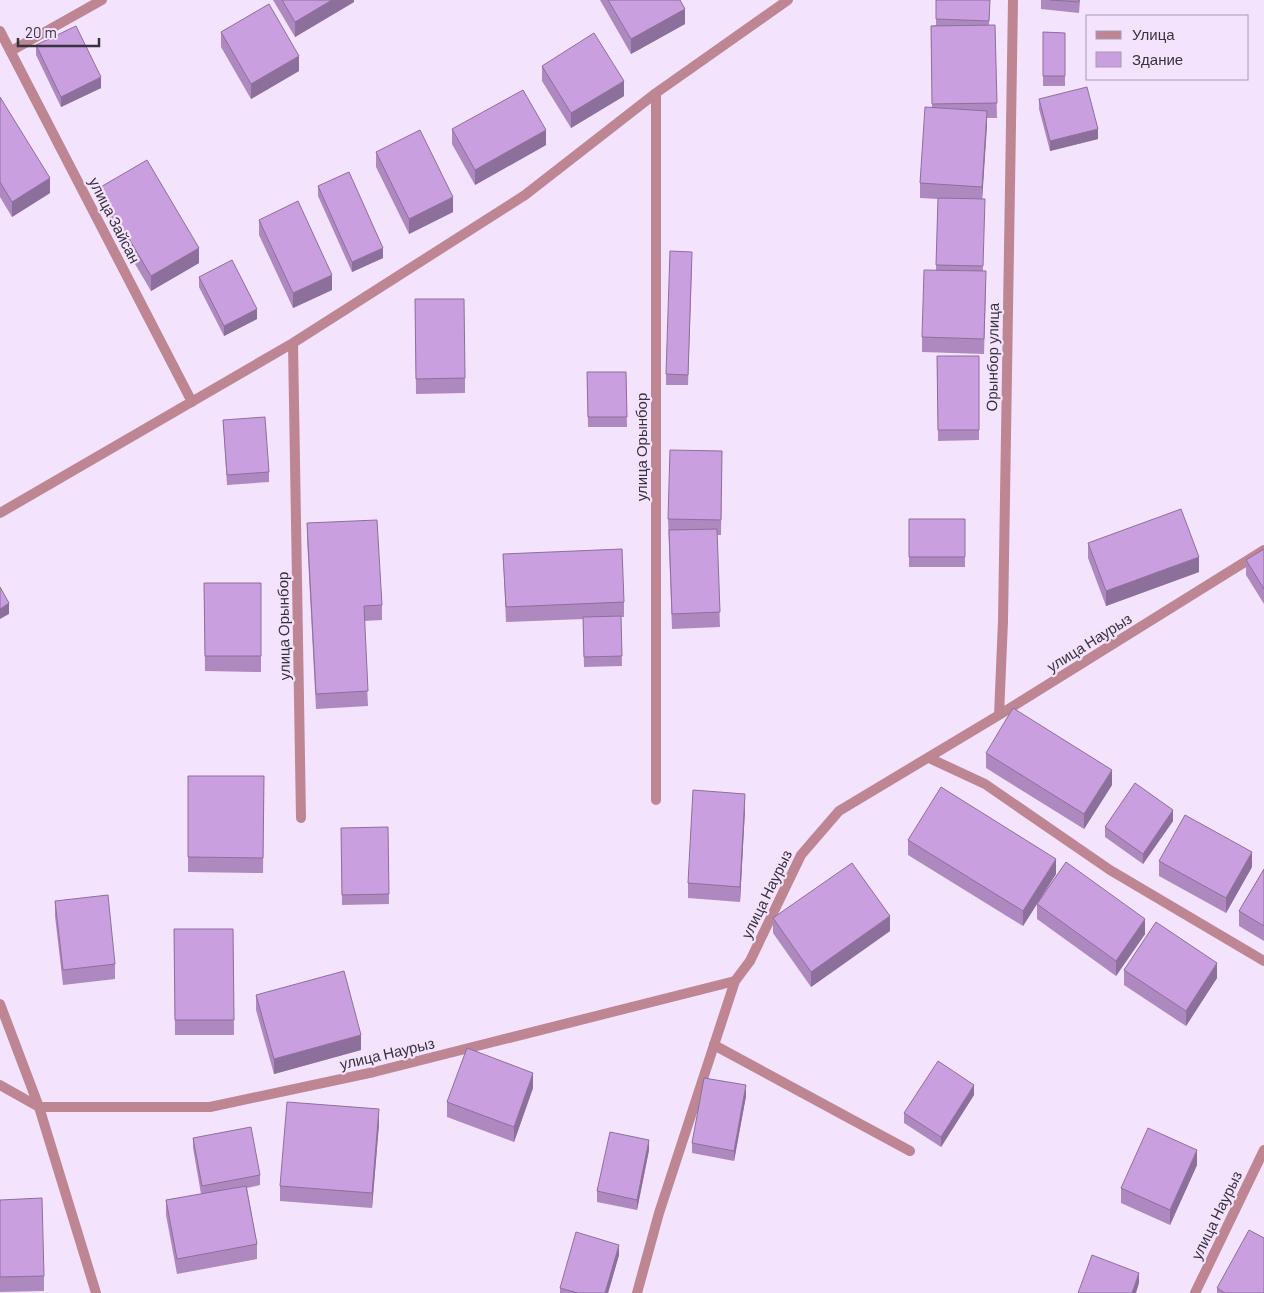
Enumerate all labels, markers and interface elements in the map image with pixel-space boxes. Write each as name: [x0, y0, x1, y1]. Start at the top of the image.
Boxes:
scale bar: [18, 15, 99, 47]
legend: [1086, 15, 1249, 80]
text: 20 m: [25, 23, 57, 41]
text: Улица: [1132, 25, 1175, 43]
text: Здание: [1132, 50, 1183, 68]
street label: улица Зайсан: [86, 174, 144, 266]
street label: Орынбор улица: [982, 302, 1002, 411]
street label: улица Орынбор: [632, 393, 650, 501]
street label: улица Орынбор: [273, 572, 293, 680]
street label: улица Наурыз: [1043, 609, 1135, 675]
street label: улица Наурыз: [737, 847, 795, 941]
street label: улица Наурыз: [338, 1033, 436, 1073]
street label: улица Наурыз: [1187, 1168, 1245, 1262]

